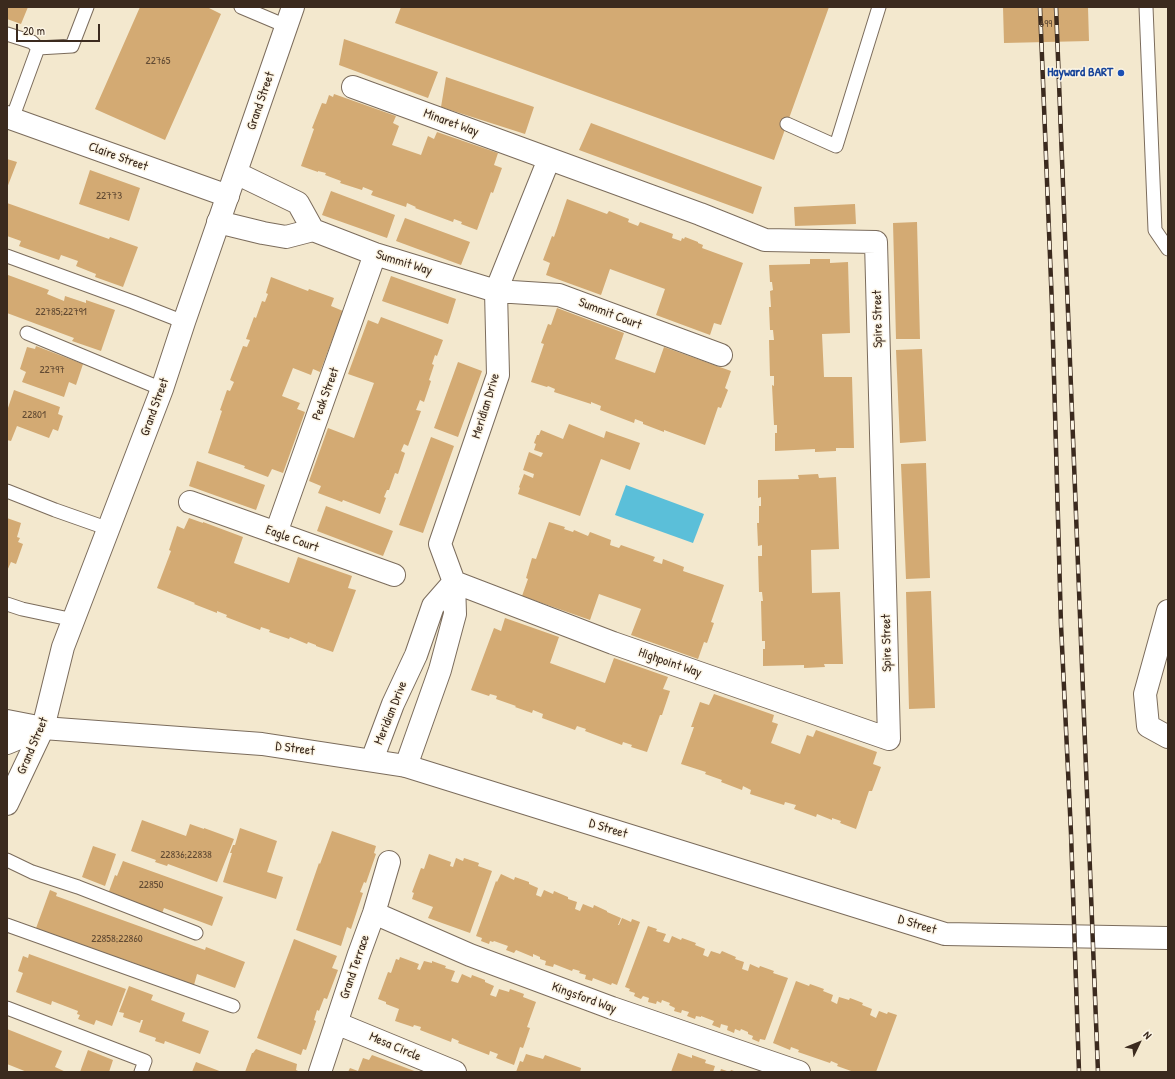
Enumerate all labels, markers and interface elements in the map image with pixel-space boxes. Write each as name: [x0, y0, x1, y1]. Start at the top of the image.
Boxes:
scale bar: [18, 16, 102, 42]
house number: 699: [1040, 17, 1052, 31]
text: 20 m: [23, 22, 45, 39]
house number: 22765: [146, 54, 170, 68]
place label: Hayward BART: [1047, 65, 1113, 81]
marker: Hayward BART: [1116, 68, 1126, 78]
street label: Grand Street: [244, 70, 278, 132]
street label: Minaret Way: [421, 106, 481, 140]
street label: Claire Street: [86, 139, 150, 175]
house number: 22773: [96, 189, 122, 203]
street label: Summit Way: [374, 247, 434, 279]
street label: Spire Street: [870, 290, 886, 348]
street label: Summit Court: [576, 295, 644, 333]
house number: 22785;22791: [35, 305, 87, 319]
house number: 22797: [39, 363, 65, 377]
street label: Peak Street: [309, 365, 343, 423]
street label: Meridian Drive: [469, 372, 503, 440]
street label: Grand Street: [137, 376, 173, 438]
house number: 22801: [22, 408, 46, 422]
street label: Eagle Court: [263, 522, 321, 556]
street label: Spire Street: [879, 614, 895, 672]
street label: Highpoint Way: [636, 645, 704, 681]
street label: Meridian Drive: [371, 679, 411, 747]
street label: Grand Street: [14, 715, 52, 777]
street label: D Street: [274, 739, 316, 759]
street label: D Street: [587, 816, 629, 842]
house number: 22836;22838: [160, 848, 212, 862]
house number: 22850: [139, 878, 163, 892]
street label: D Street: [896, 912, 938, 938]
house number: 22858;22860: [91, 932, 143, 946]
street label: Grand Terrace: [337, 933, 373, 1001]
street label: Kingsford Way: [549, 979, 619, 1017]
north arrow: [1119, 1023, 1159, 1063]
text: N: [1141, 1028, 1155, 1042]
street label: Mesa Circle: [367, 1029, 423, 1065]

